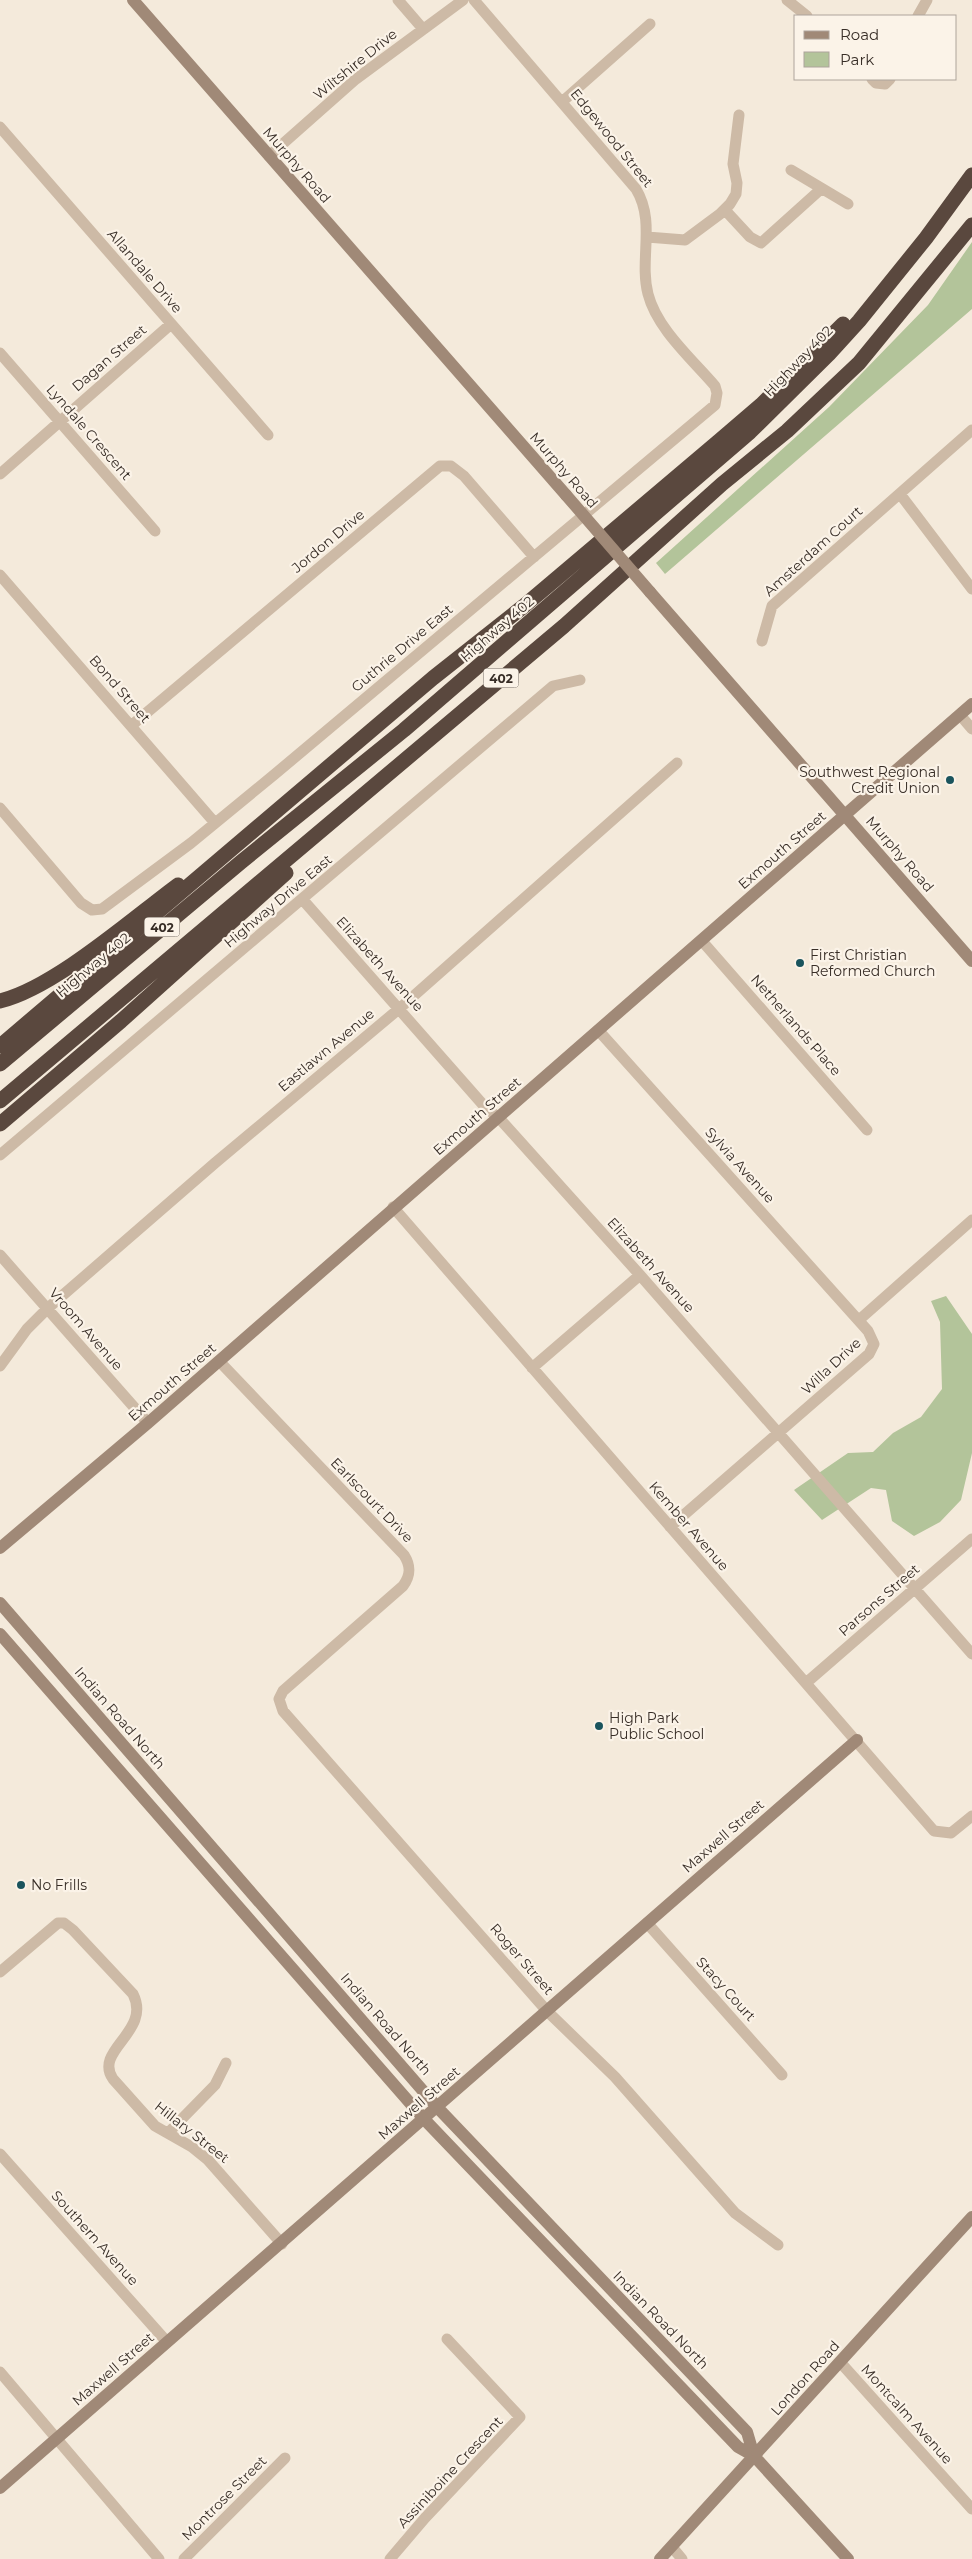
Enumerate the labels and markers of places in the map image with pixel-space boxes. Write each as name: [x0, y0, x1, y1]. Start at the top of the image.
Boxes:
place label: Southwest Regional Credit Union: [799, 763, 940, 797]
marker: Southwest Regional Credit Union: [944, 774, 956, 786]
place label: First Christian Reformed Church: [810, 946, 935, 980]
marker: First Christian Reformed Church: [794, 957, 806, 969]
place label: High Park Public School: [609, 1709, 704, 1743]
marker: High Park Public School: [593, 1720, 605, 1732]
place label: No Frills: [31, 1876, 87, 1894]
marker: No Frills: [15, 1879, 27, 1891]

